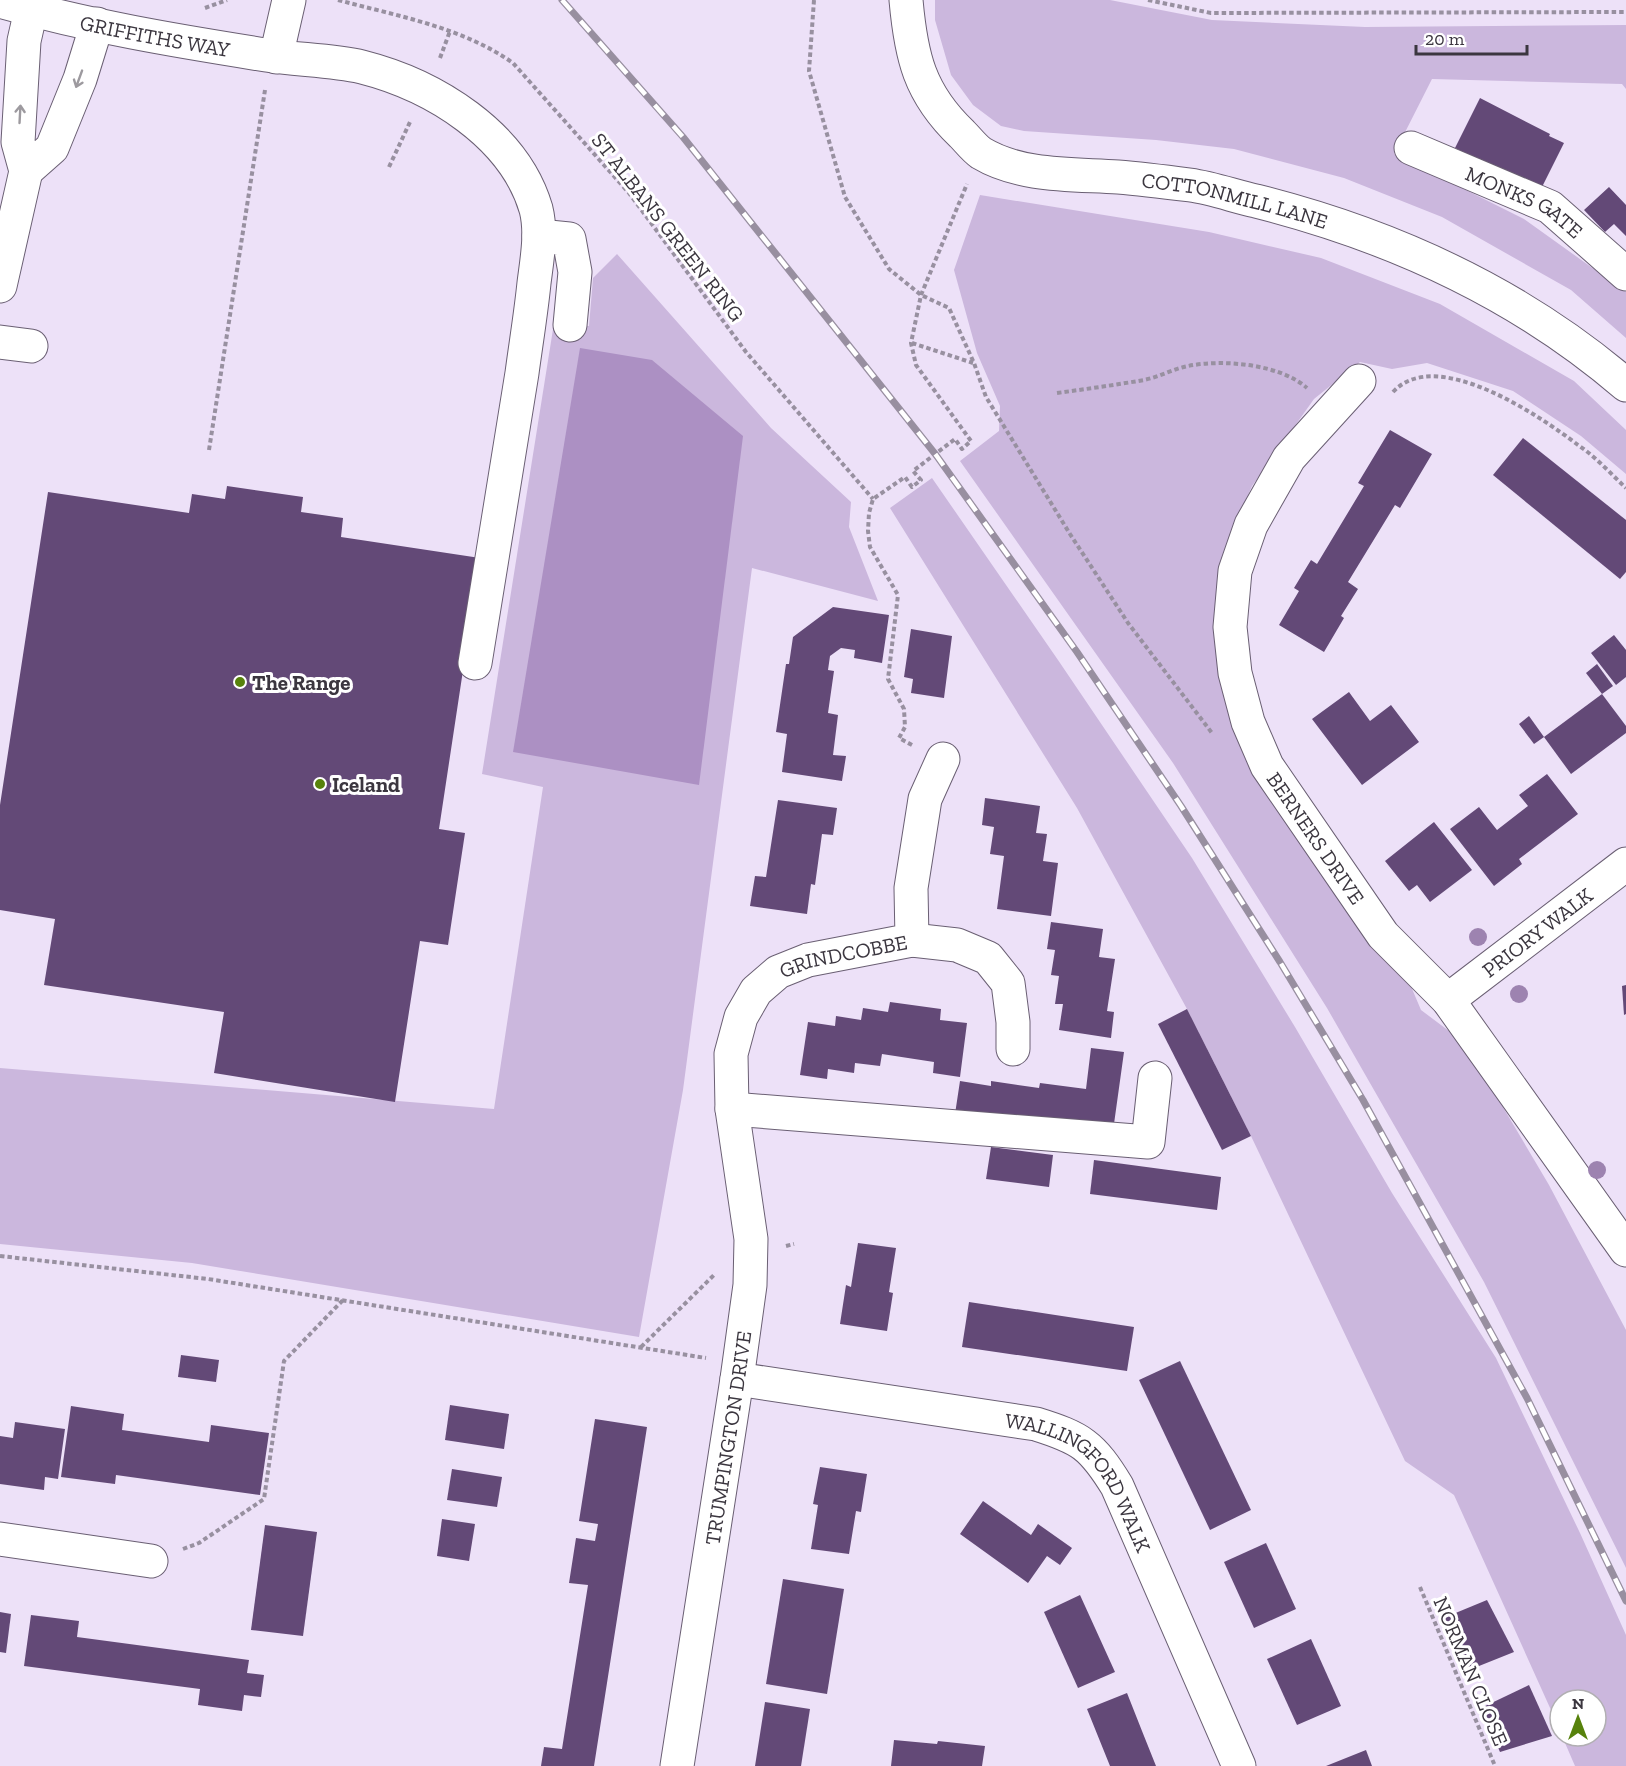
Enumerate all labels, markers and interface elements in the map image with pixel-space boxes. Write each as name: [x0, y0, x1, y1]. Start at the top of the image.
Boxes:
street label: GRIFFITHS WAY: [78, 9, 232, 62]
scale bar: [1416, 18, 1527, 56]
text: 20 m: [1425, 28, 1465, 50]
one-way arrow: [72, 70, 83, 88]
one-way arrow: [14, 104, 25, 124]
street label: ST ALBANS GREEN RING: [587, 128, 749, 326]
street label: MONKS GATE: [1462, 160, 1588, 243]
street label: COTTONMILL LANE: [1140, 167, 1331, 233]
place label: The Range: [252, 670, 351, 695]
marker: The Range: [233, 675, 247, 689]
street label: BERNERS DRIVE: [1262, 767, 1370, 909]
place label: Iceland: [332, 772, 400, 797]
marker: Iceland: [313, 777, 327, 791]
street label: PRIORY WALK: [1477, 882, 1597, 982]
street label: GRINDCOBBE: [775, 929, 909, 983]
street label: TRUMPINGTON DRIVE: [699, 1329, 756, 1547]
street label: WALLINGFORD WALK: [1004, 1407, 1157, 1556]
street label: NORMAN CLOSE: [1428, 1593, 1514, 1749]
north arrow: [1548, 1688, 1608, 1748]
text: N: [1572, 1694, 1584, 1713]

